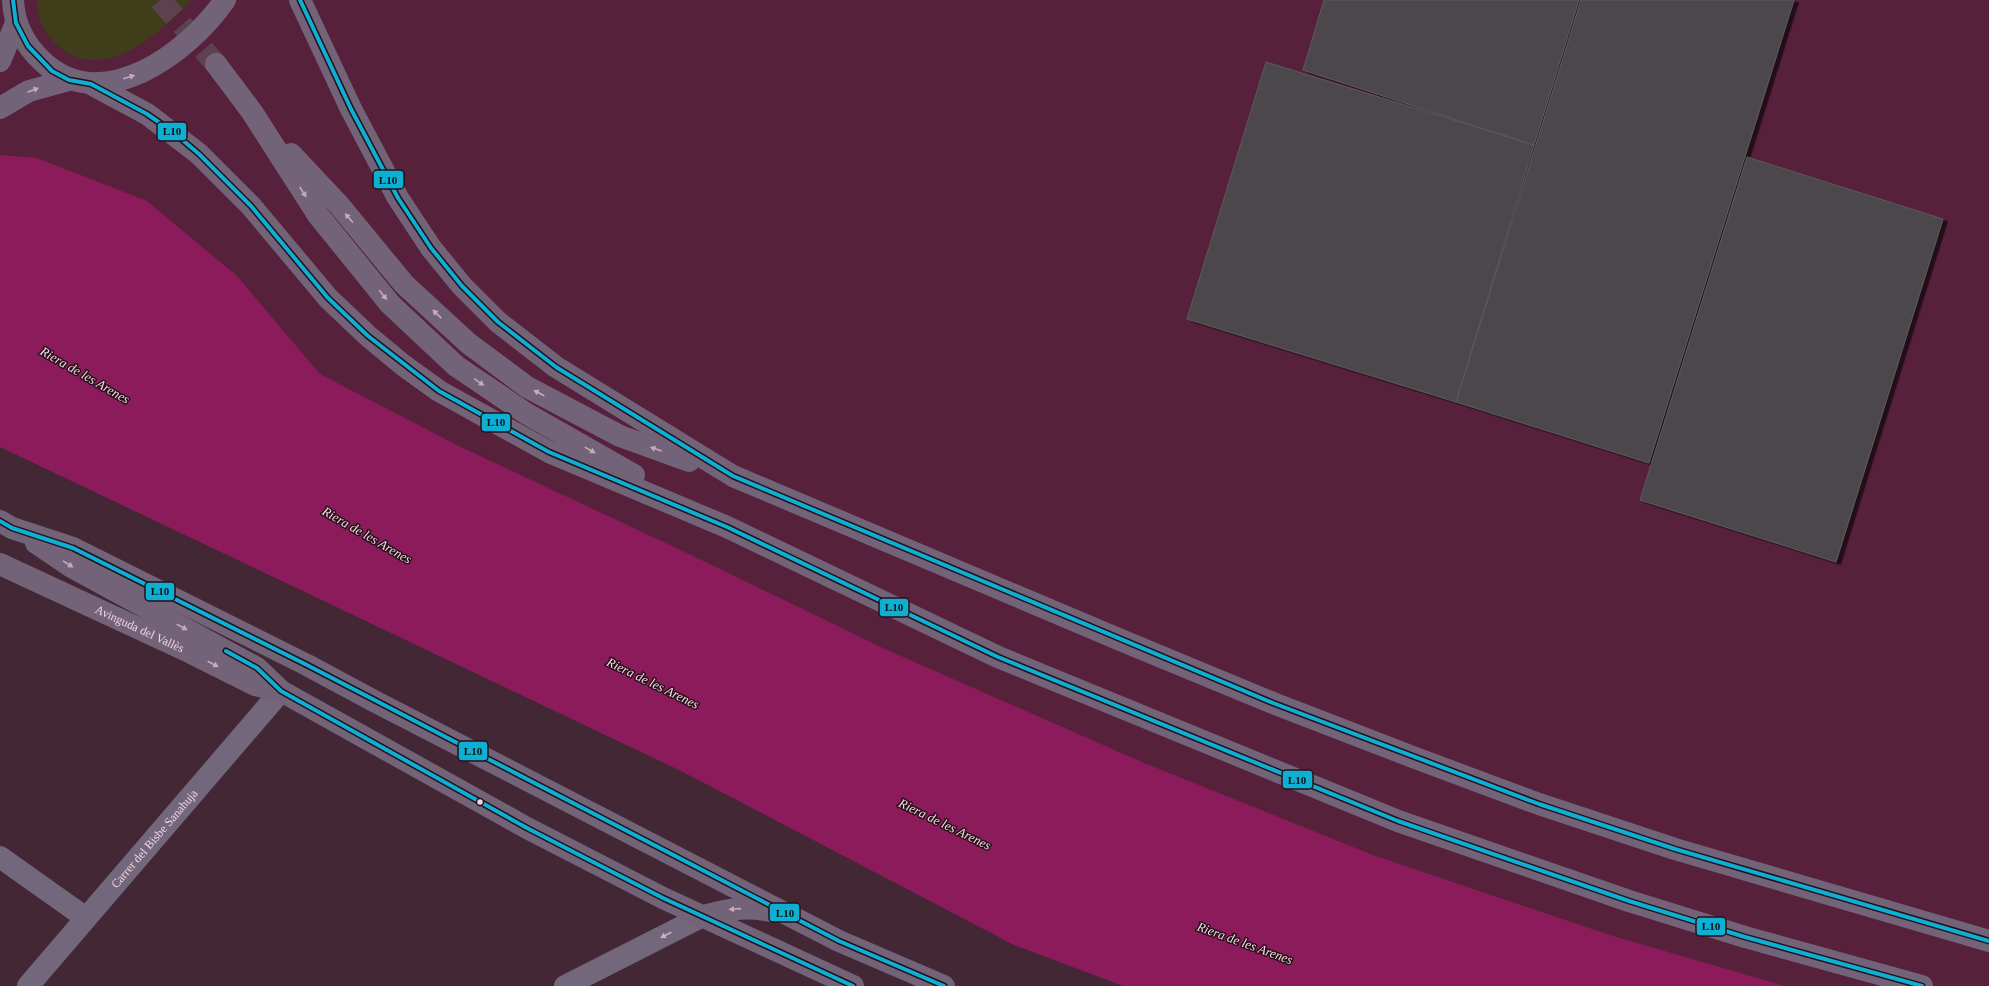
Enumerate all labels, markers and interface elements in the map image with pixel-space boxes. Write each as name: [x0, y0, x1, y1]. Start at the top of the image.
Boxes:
one-way arrow: [124, 74, 136, 80]
one-way arrow: [27, 87, 39, 93]
line badge: L10: [157, 122, 187, 141]
text: L10: [163, 125, 182, 137]
line badge: L10: [373, 170, 404, 189]
text: L10: [379, 174, 398, 186]
one-way arrow: [300, 186, 307, 198]
one-way arrow: [345, 213, 354, 224]
one-way arrow: [378, 290, 387, 300]
one-way arrow: [432, 309, 442, 319]
water label: Riera de les Arenes: [37, 343, 132, 407]
one-way arrow: [474, 378, 484, 386]
one-way arrow: [534, 390, 545, 397]
line badge: L10: [481, 413, 511, 432]
text: L10: [487, 416, 506, 428]
one-way arrow: [584, 446, 595, 453]
one-way arrow: [650, 446, 662, 452]
water label: Riera de les Arenes: [319, 503, 414, 567]
one-way arrow: [62, 561, 74, 568]
line badge: L10: [145, 582, 175, 601]
text: L10: [151, 585, 170, 597]
line badge: L10: [879, 598, 909, 617]
text: L10: [885, 601, 904, 613]
street label: Avinguda del Vallès: [93, 602, 187, 656]
one-way arrow: [176, 624, 188, 630]
water label: Riera de les Arenes: [604, 654, 702, 712]
one-way arrow: [207, 661, 219, 667]
line badge: L10: [458, 741, 488, 761]
text: L10: [464, 745, 483, 757]
line badge: L10: [1282, 770, 1313, 789]
text: L10: [1288, 774, 1307, 786]
street label: Carrer del Bisbe Sanahuja: [108, 786, 201, 891]
water label: Riera de les Arenes: [896, 795, 994, 853]
unlabelled marker: [475, 797, 485, 807]
line badge: L10: [769, 903, 800, 922]
one-way arrow: [729, 905, 741, 912]
text: L10: [776, 907, 795, 919]
line badge: L10: [1696, 917, 1726, 936]
water label: Riera de les Arenes: [1194, 918, 1295, 967]
text: L10: [1702, 920, 1721, 932]
one-way arrow: [661, 931, 672, 938]

